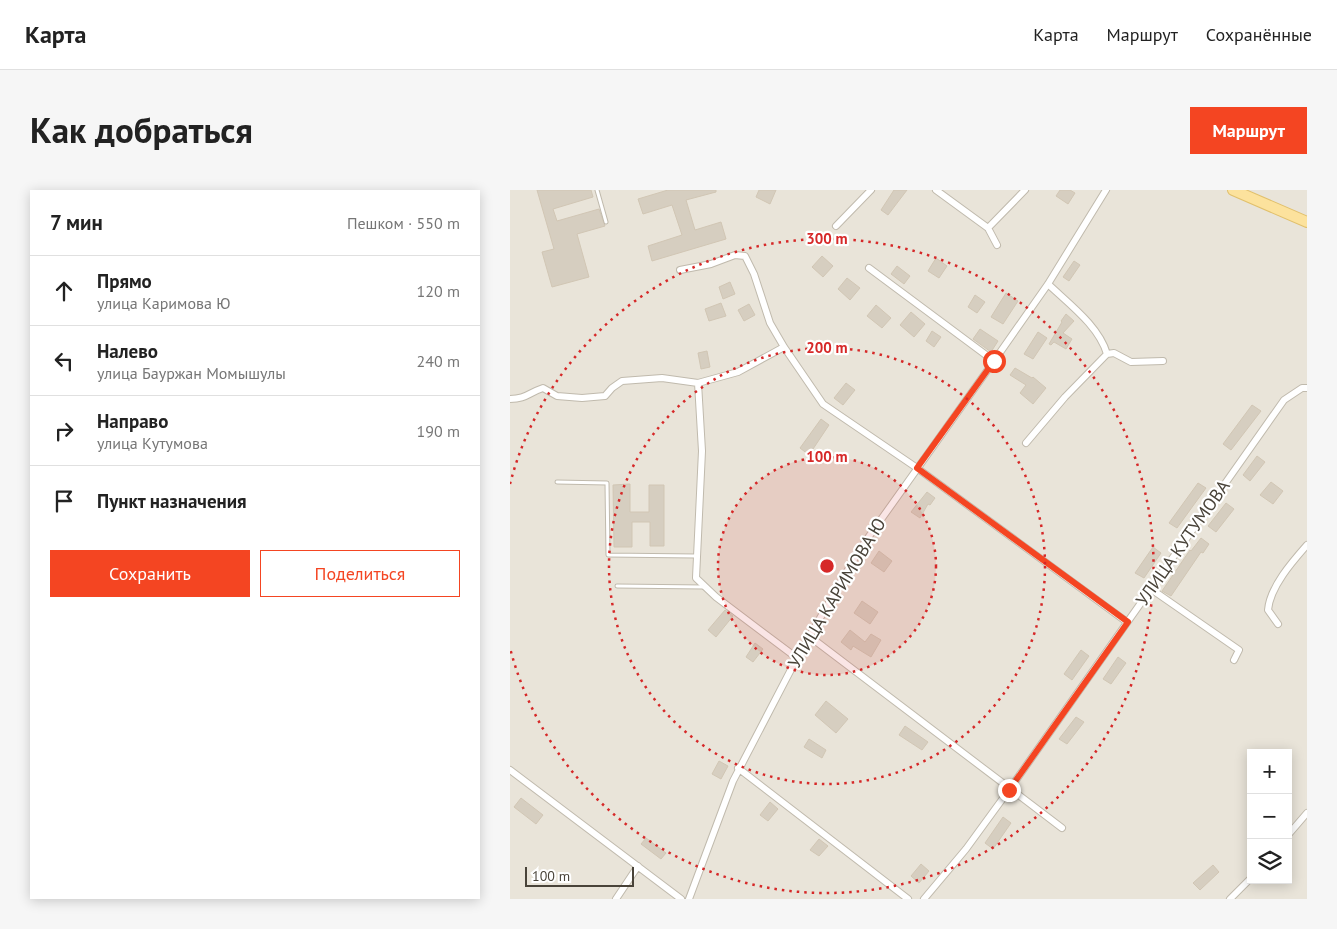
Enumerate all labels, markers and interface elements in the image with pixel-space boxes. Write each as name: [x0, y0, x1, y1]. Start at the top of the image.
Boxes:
text: Карта: [25, 19, 87, 50]
text: Карта: [1033, 23, 1079, 46]
text: Маршрут: [1107, 23, 1178, 46]
text: Сохранённые: [1206, 23, 1312, 46]
text: Как добраться: [30, 107, 253, 153]
button: Маршрут: [1190, 107, 1307, 154]
text: 7 мин: [50, 209, 103, 236]
text: Пешком · 550 m: [347, 213, 460, 233]
text: 300 m: [806, 229, 848, 248]
text: Прямо: [97, 269, 152, 293]
icon: ahead: [50, 277, 78, 305]
text: 120 m: [417, 281, 460, 301]
text: улица Каримова Ю: [97, 293, 230, 313]
text: 200 m: [806, 338, 848, 357]
text: Налево: [97, 339, 158, 363]
icon: left: [50, 347, 78, 375]
route start: [983, 350, 1006, 373]
text: 240 m: [417, 351, 460, 371]
text: улица Бауржан Момышулы: [97, 363, 286, 383]
text: Направо: [97, 409, 168, 433]
icon: right: [50, 417, 78, 445]
text: 190 m: [417, 421, 460, 441]
text: улица Кутумова: [97, 433, 208, 453]
text: 100 m: [806, 447, 848, 466]
street label: УЛИЦА КУТУМОВА: [1131, 475, 1235, 610]
icon: arrive: [50, 487, 78, 515]
text: Пункт назначения: [97, 489, 247, 513]
street label: УЛИЦА КАРИМОВА Ю: [783, 513, 891, 672]
button: Сохранить: [50, 550, 250, 597]
button: Поделиться: [260, 550, 460, 597]
centre of rings: [818, 557, 836, 575]
map controls: [1247, 749, 1292, 884]
button: +: [1247, 749, 1292, 794]
route end: [998, 779, 1021, 802]
button: −: [1247, 794, 1292, 839]
button: layers: [1247, 839, 1292, 884]
scale bar: [525, 864, 634, 887]
text: 100 m: [532, 867, 570, 885]

